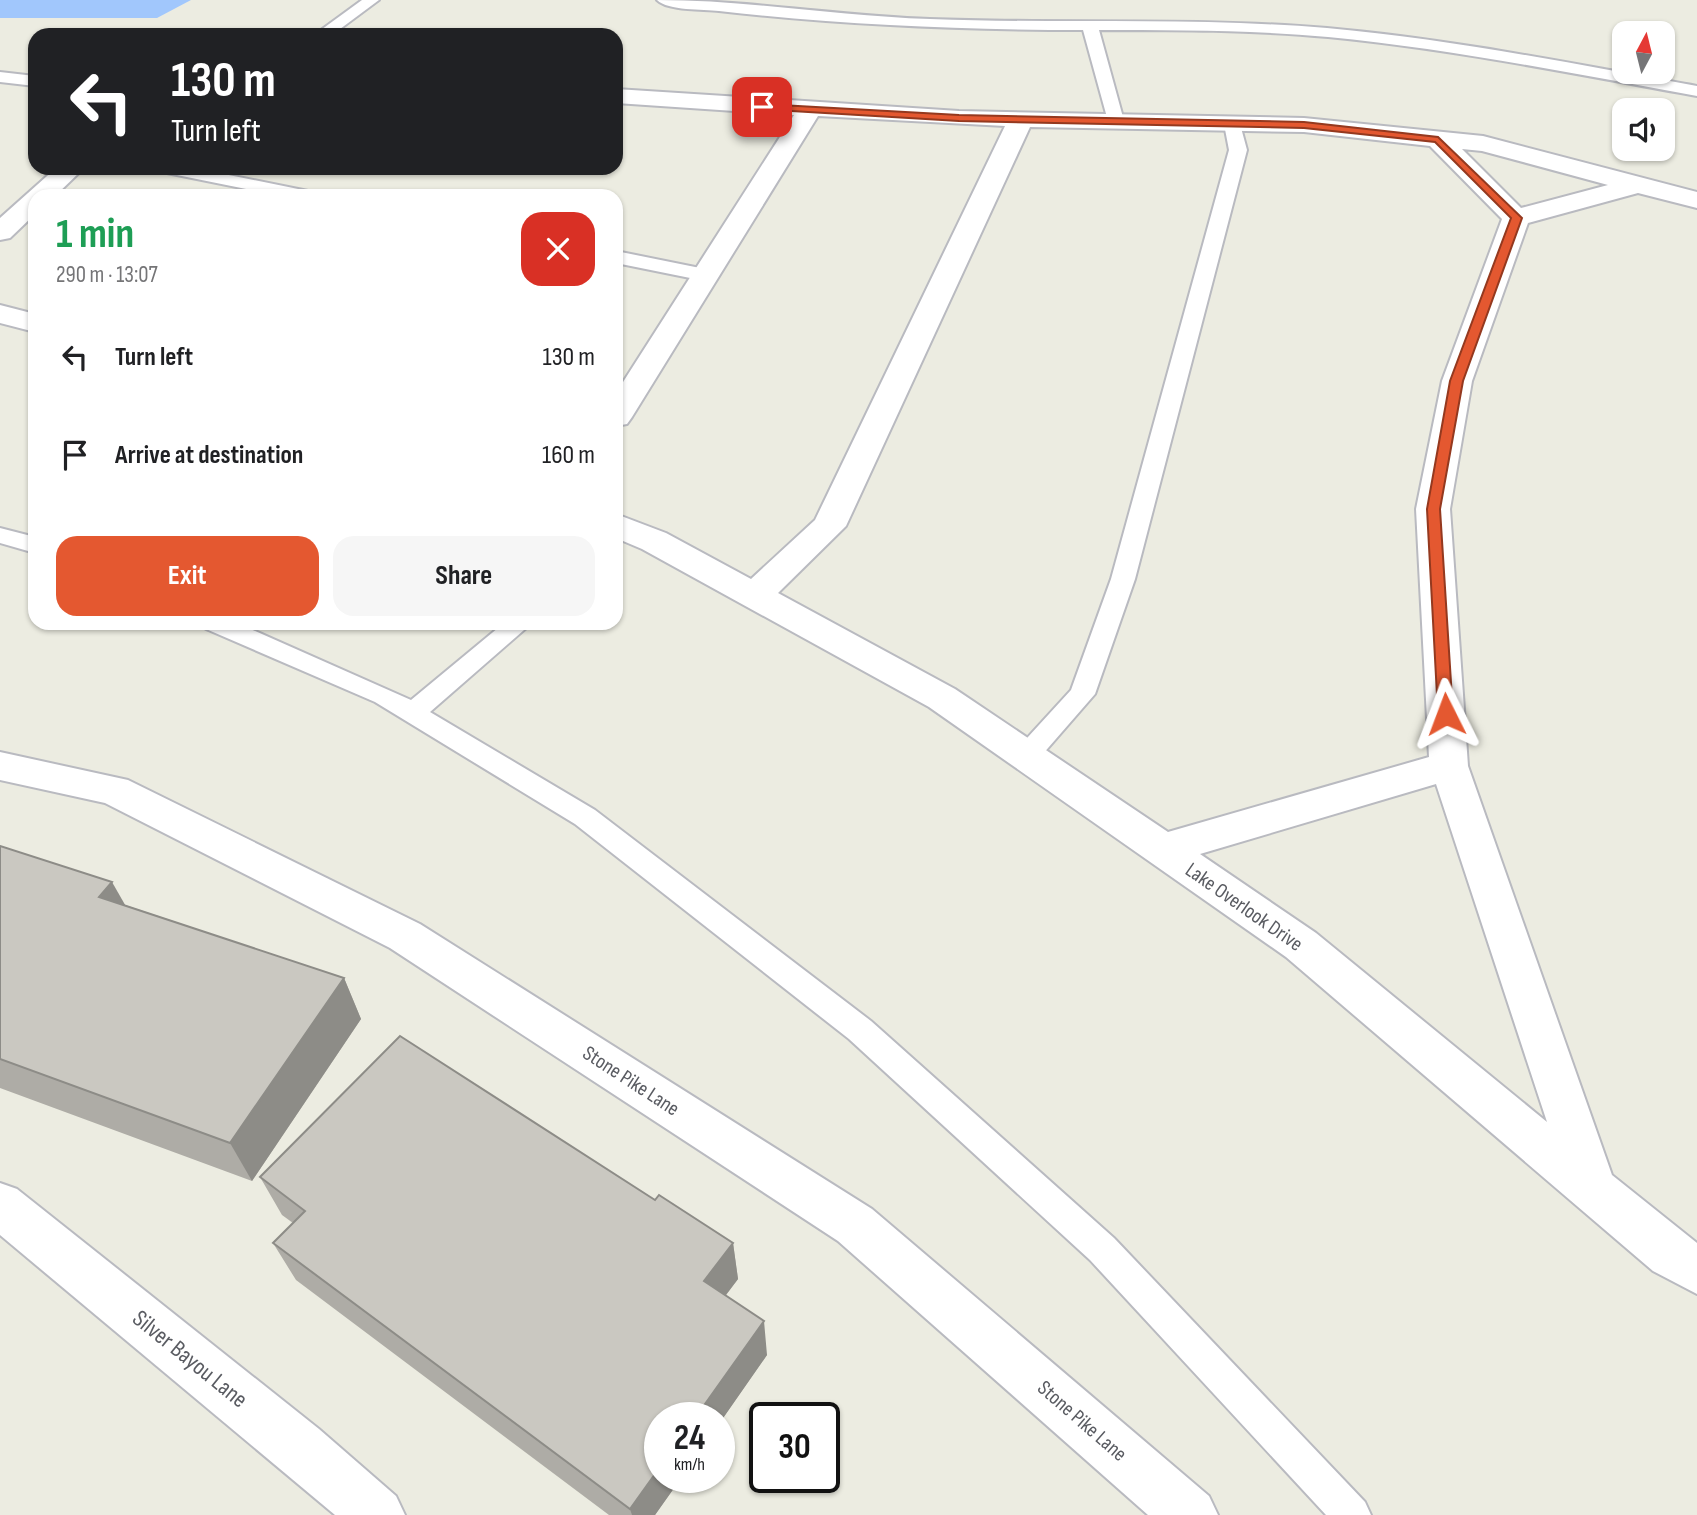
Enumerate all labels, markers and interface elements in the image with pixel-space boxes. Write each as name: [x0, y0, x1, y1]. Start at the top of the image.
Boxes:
north arrow: [1612, 21, 1675, 84]
map controls: [1612, 21, 1675, 161]
text: 130 m: [171, 52, 276, 111]
icon: left: [56, 56, 147, 147]
pin: [732, 77, 792, 137]
icon: arrive: [743, 88, 781, 126]
button: sound: [1612, 98, 1675, 161]
text: Turn left: [171, 112, 261, 151]
text: 1 min: [56, 209, 134, 260]
button: close: [521, 212, 595, 286]
text: 290 m · 13:07: [56, 261, 158, 289]
icon: left: [56, 338, 94, 376]
text: Turn left: [115, 342, 193, 373]
text: 130 m: [543, 342, 595, 373]
icon: arrive: [56, 436, 94, 474]
text: Arrive at destination: [115, 440, 303, 471]
text: 160 m: [542, 440, 595, 471]
button: Exit: [56, 536, 319, 616]
button: Share: [333, 536, 595, 616]
position arrow: [1409, 677, 1483, 751]
street label: Lake Overlook Drive: [1181, 857, 1307, 957]
street label: Stone Pike Lane: [578, 1040, 684, 1122]
street label: Silver Bayou Lane: [127, 1304, 253, 1414]
street label: Stone Pike Lane: [1032, 1375, 1132, 1467]
speed limit sign: 30: [749, 1402, 840, 1493]
text: 24: [674, 1417, 705, 1460]
text: km/h: [674, 1454, 705, 1475]

